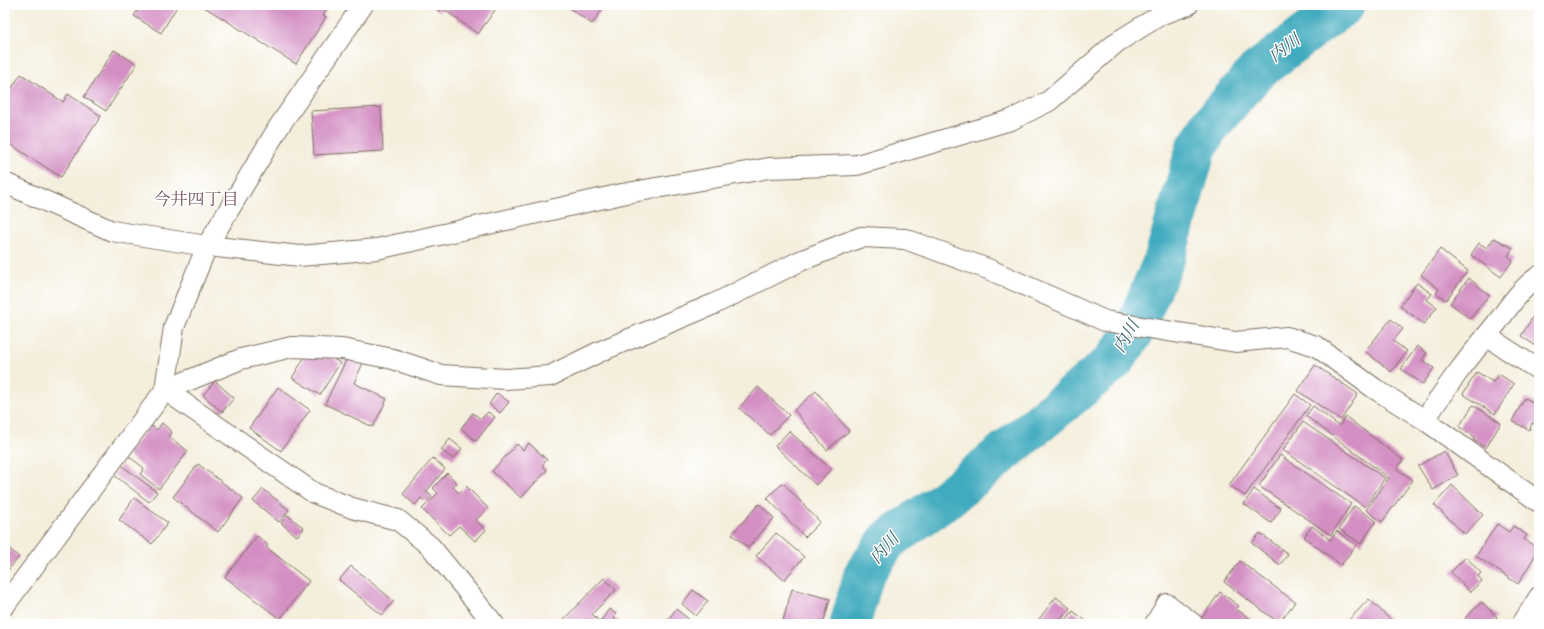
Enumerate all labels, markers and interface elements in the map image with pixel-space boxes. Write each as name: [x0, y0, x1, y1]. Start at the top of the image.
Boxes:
water label: 内川: [1265, 28, 1307, 68]
district label: 今井四丁目: [154, 189, 239, 212]
water label: 内川: [1109, 315, 1146, 357]
water label: 内川: [865, 527, 906, 569]

